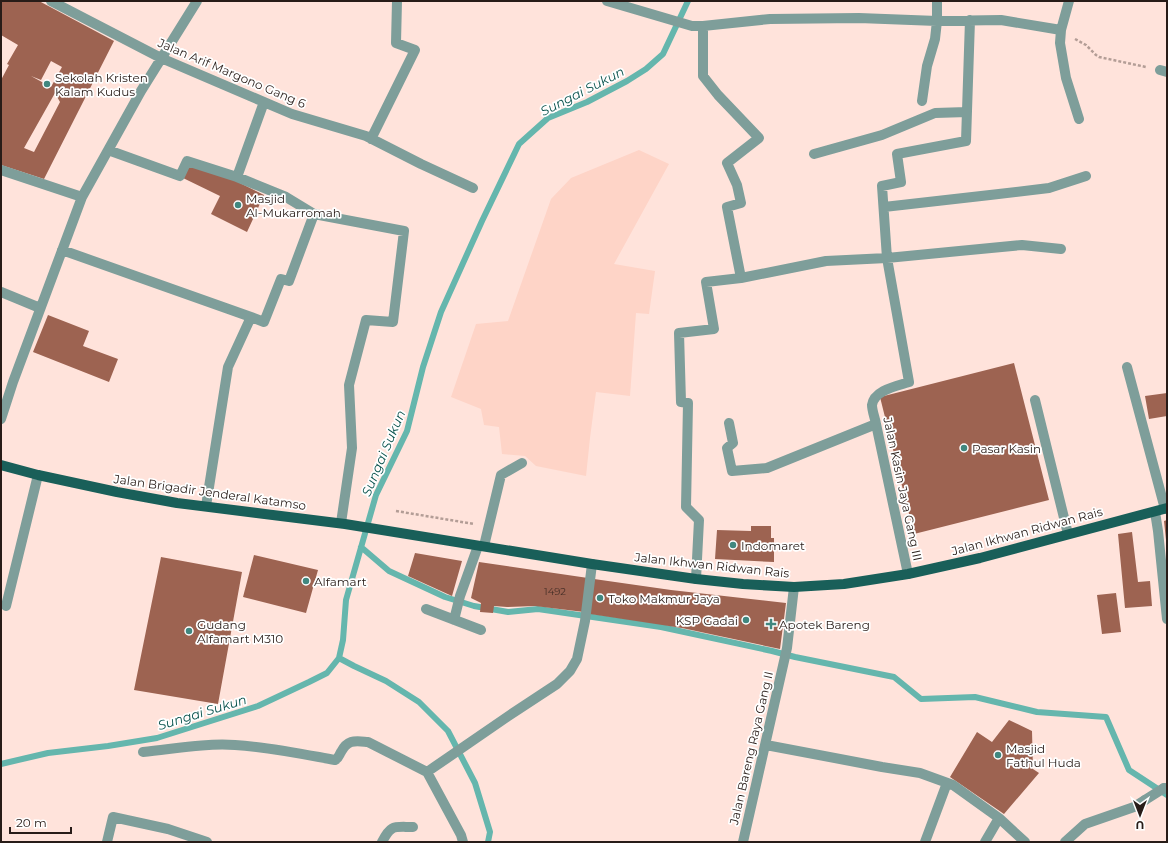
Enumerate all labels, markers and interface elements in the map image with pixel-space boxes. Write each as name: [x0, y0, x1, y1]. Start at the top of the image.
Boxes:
street label: Jalan Arif Margono Gang 6: [155, 35, 308, 111]
water label: Sungai Sukun: [537, 63, 627, 119]
place label: Sekolah Kristen Kalam Kudus: [55, 70, 148, 99]
marker: Sekolah Kristen Kalam Kudus: [42, 79, 52, 89]
place label: Masjid Al-Mukarromah: [246, 191, 341, 220]
marker: Masjid Al-Mukarromah: [233, 200, 243, 210]
water label: Sungai Sukun: [358, 408, 408, 498]
street label: Jalan Kasin Jaya Gang III: [880, 415, 926, 562]
place label: Pasar Kasin: [972, 441, 1041, 456]
marker: Pasar Kasin: [959, 443, 969, 453]
street label: Jalan Brigadir Jenderal Katamso: [112, 471, 307, 513]
street label: Jalan Ikhwan Ridwan Rais: [949, 504, 1104, 559]
place label: Indomaret: [741, 538, 805, 553]
marker: Indomaret: [728, 540, 738, 550]
street label: Jalan Ikhwan Ridwan Rais: [633, 549, 790, 581]
place label: Alfamart: [314, 574, 367, 589]
marker: Alfamart: [301, 576, 311, 586]
house number: 1492: [544, 585, 566, 598]
place label: Toko Makmur Jaya: [608, 591, 720, 606]
marker: Toko Makmur Jaya: [595, 593, 605, 603]
place label: KSP Gadai: [676, 613, 738, 628]
marker: KSP Gadai: [741, 615, 751, 625]
place label: Gudang Alfamart M310: [197, 617, 283, 646]
place label: Apotek Bareng: [779, 617, 870, 632]
marker: Apotek Bareng: [766, 619, 776, 629]
marker: Gudang Alfamart M310: [184, 626, 194, 636]
street label: Jalan Bareng Raya Gang II: [726, 670, 776, 827]
water label: Sungai Sukun: [156, 691, 248, 733]
place label: Masjid Fathul Huda: [1006, 741, 1081, 770]
marker: Masjid Fathul Huda: [993, 750, 1003, 760]
north arrow: [1120, 795, 1160, 835]
scale bar: [10, 809, 71, 835]
text: 20 m: [16, 815, 47, 830]
text: U: [1136, 818, 1144, 832]

